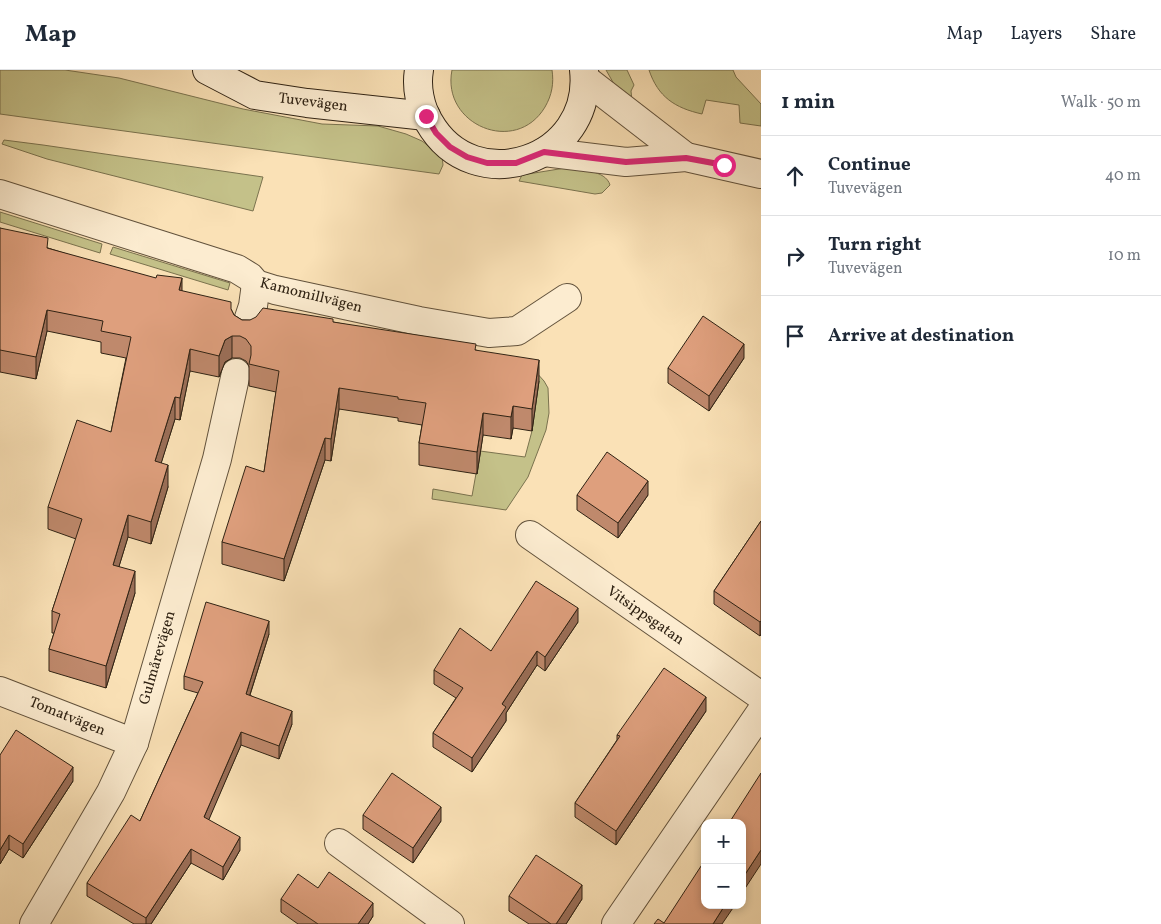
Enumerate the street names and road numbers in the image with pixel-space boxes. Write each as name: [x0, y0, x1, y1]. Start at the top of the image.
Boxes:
street label: Tuvevägen: [277, 88, 349, 118]
street label: Kamomillvägen: [258, 273, 364, 319]
street label: Vitsippsgatan: [602, 581, 688, 651]
street label: Gulmårevägen: [135, 608, 181, 708]
street label: Tomatvägen: [26, 692, 108, 742]

